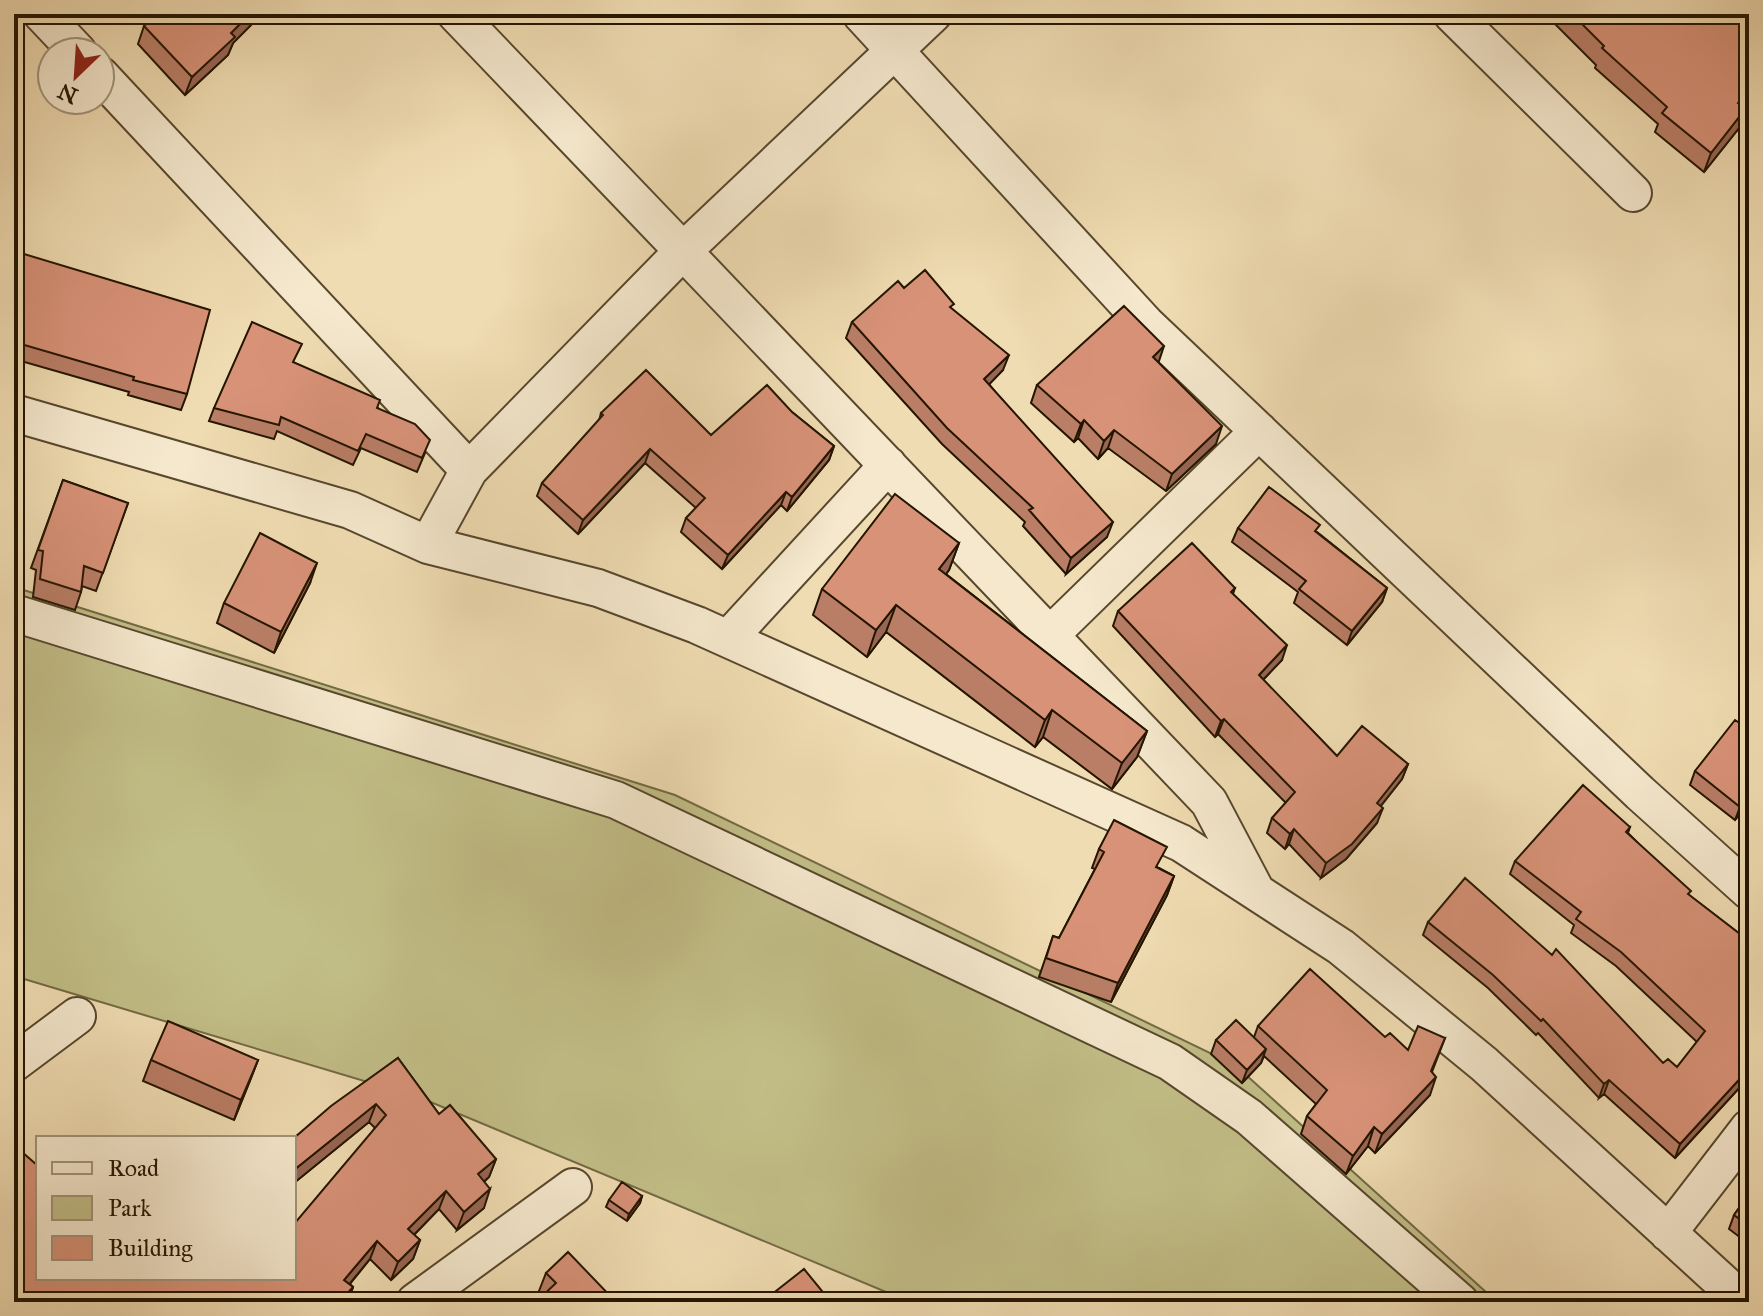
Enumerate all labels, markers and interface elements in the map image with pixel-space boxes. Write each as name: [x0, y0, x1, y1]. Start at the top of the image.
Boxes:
north arrow: [36, 36, 116, 116]
text: N: [53, 77, 82, 110]
legend: [36, 1136, 296, 1280]
text: Road: [108, 1153, 159, 1183]
text: Park: [108, 1193, 152, 1223]
text: Building: [108, 1233, 193, 1263]

